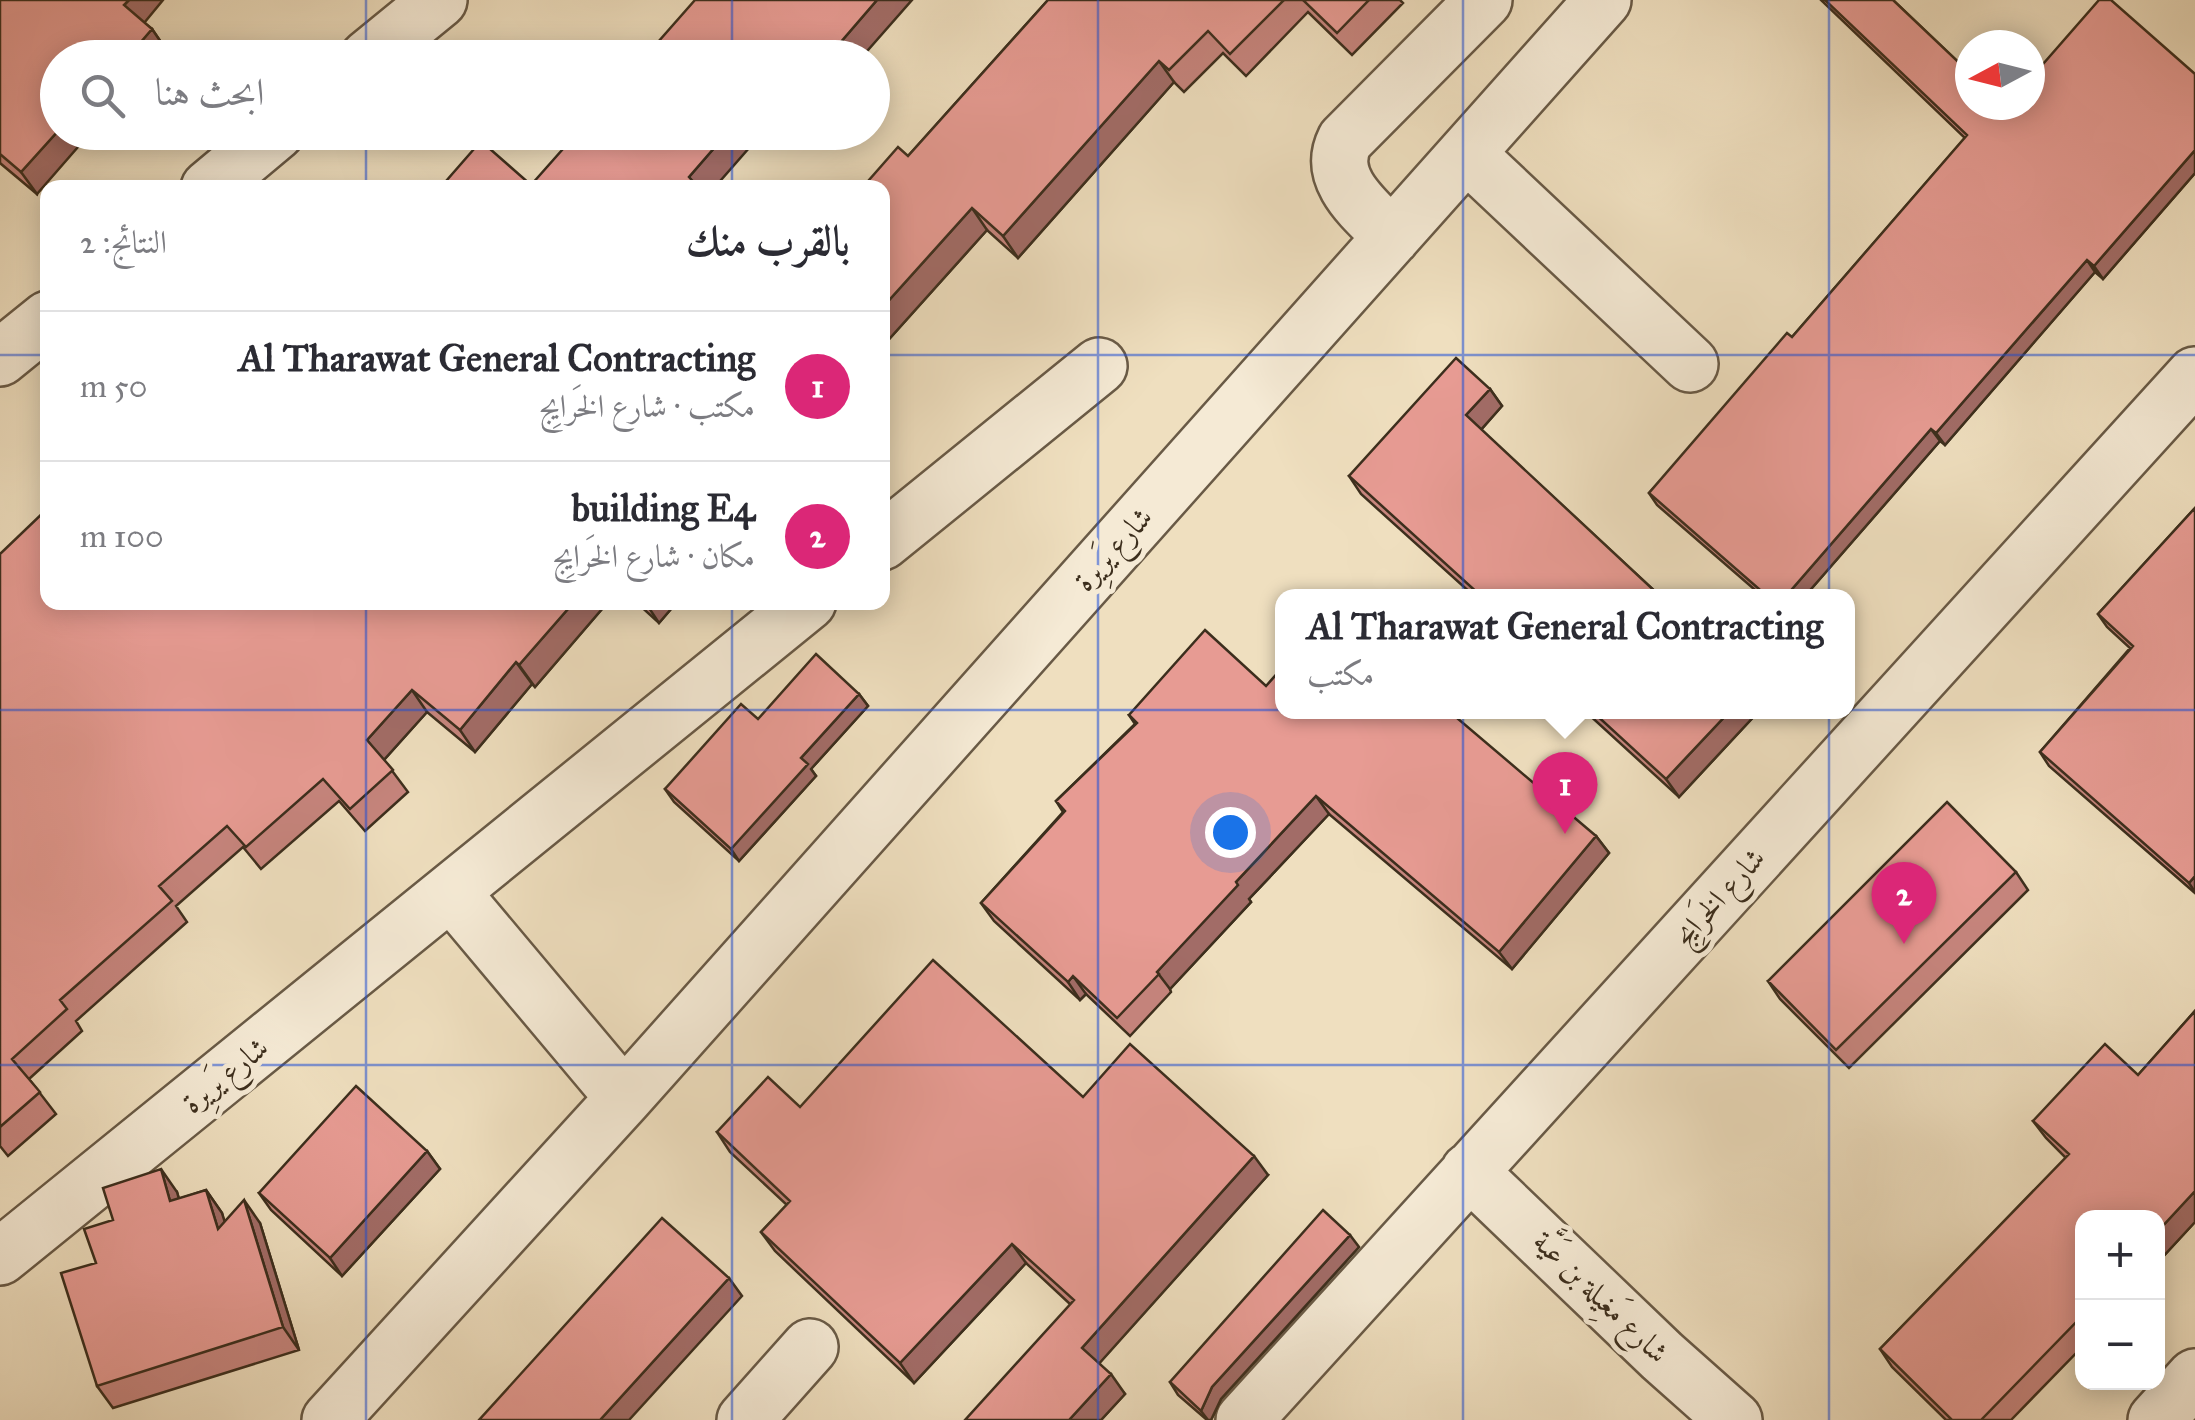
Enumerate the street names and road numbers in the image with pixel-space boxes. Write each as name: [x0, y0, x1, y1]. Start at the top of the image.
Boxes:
street label: شارع يَريِرة: [1063, 497, 1165, 603]
street label: شارع الخَرايِج: [1662, 838, 1778, 958]
street label: شارع يَريِرة: [172, 1026, 280, 1126]
street label: شارع مَغِيلة بن عَيَّة: [1521, 1218, 1682, 1376]

